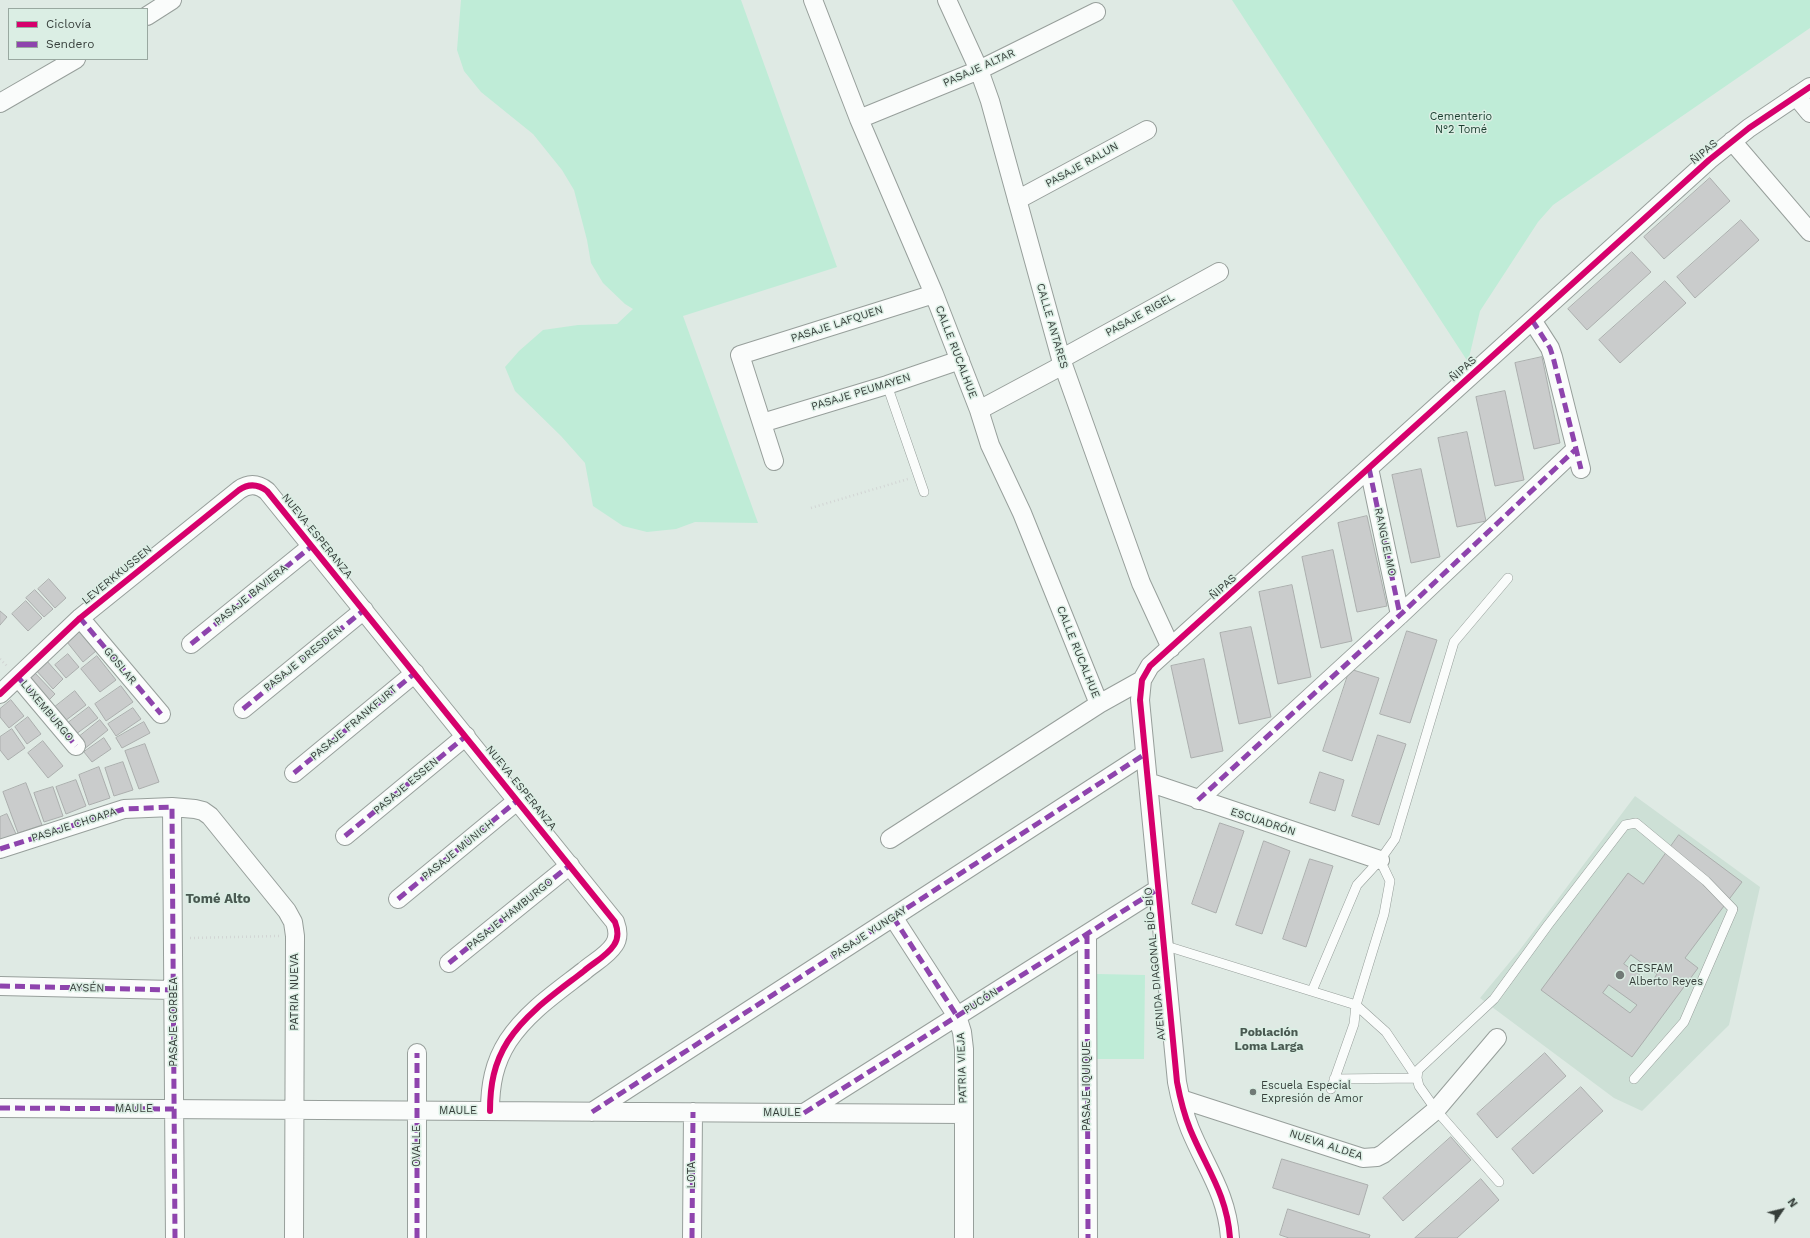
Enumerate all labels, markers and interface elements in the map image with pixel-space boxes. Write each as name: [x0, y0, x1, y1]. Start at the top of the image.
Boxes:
legend: [8, 8, 148, 60]
text: Ciclovía: [46, 17, 91, 31]
text: Sendero: [46, 37, 94, 51]
street label: PASAJE ALTAR: [941, 46, 1017, 90]
park label: Cementerio N°2 Tomé: [1430, 110, 1492, 136]
street label: ÑIPAS: [1688, 137, 1720, 167]
street label: PASAJE RALUN: [1043, 139, 1121, 191]
street label: CALLE ANTARES: [1033, 282, 1071, 370]
street label: PASAJE RIGEL: [1103, 291, 1177, 339]
street label: PASAJE LAFQUEN: [789, 303, 885, 345]
street label: CALLE RUCALHUE: [932, 304, 980, 400]
street label: ÑIPAS: [1447, 353, 1479, 385]
street label: PASAJE PEUMAYEN: [810, 371, 912, 413]
street label: NUEVA ESPERANZA: [279, 491, 355, 581]
street label: RANGUELMO: [1371, 507, 1399, 577]
street label: LEVERKKUSSEN: [79, 543, 155, 607]
street label: PASAJE BAVIERA: [212, 561, 290, 629]
street label: ÑIPAS: [1207, 571, 1239, 603]
street label: CALLE RUCALHUE: [1054, 604, 1102, 700]
street label: PASAJE DRESDEN: [261, 623, 345, 695]
street label: GOSLAR: [101, 645, 139, 687]
street label: LUXEMBURGO: [18, 678, 76, 744]
street label: PASAJE FRANKFURT: [308, 683, 400, 763]
street label: NUEVA ESPERANZA: [483, 743, 559, 833]
street label: PASAJE ESSEN: [371, 755, 441, 817]
street label: PASAJE CHOAPA: [30, 805, 118, 845]
street label: ESCUADRÓN: [1229, 805, 1297, 839]
street label: PASAJE MÚNICH: [419, 817, 497, 883]
street label: PASAJE HAMBURGO: [464, 875, 556, 953]
street label: AVENIDA DIAGONAL BÍO-BÍO: [1142, 887, 1168, 1041]
district label: Tomé Alto: [186, 891, 250, 907]
street label: PASAJE YUNGAY: [829, 904, 909, 962]
street label: PATRIA NUEVA: [288, 953, 302, 1031]
place label: CESFAM Alberto Reyes: [1629, 962, 1703, 988]
marker: CESFAM Alberto Reyes: [1614, 969, 1626, 981]
street label: PASAJE GORBEA: [167, 977, 181, 1067]
street label: AYSÉN: [70, 981, 104, 995]
street label: PUCÓN: [961, 985, 1001, 1017]
district label: Población Loma Larga: [1235, 1025, 1303, 1053]
street label: PATRIA VIEJA: [954, 1032, 970, 1104]
street label: PASAJE IQUIQUE: [1080, 1041, 1094, 1131]
place label: Escuela Especial Expresión de Amor: [1261, 1079, 1363, 1105]
marker: Escuela Especial Expresión de Amor: [1248, 1087, 1258, 1097]
street label: MAULE: [115, 1102, 153, 1116]
street label: MAULE: [439, 1104, 477, 1118]
street label: MAULE: [763, 1106, 801, 1120]
street label: OVALLE: [410, 1125, 424, 1167]
street label: NUEVA ALDEA: [1288, 1127, 1364, 1163]
street label: LOTA: [685, 1161, 699, 1189]
north arrow: [1762, 1190, 1802, 1230]
text: N: [1785, 1196, 1800, 1210]

